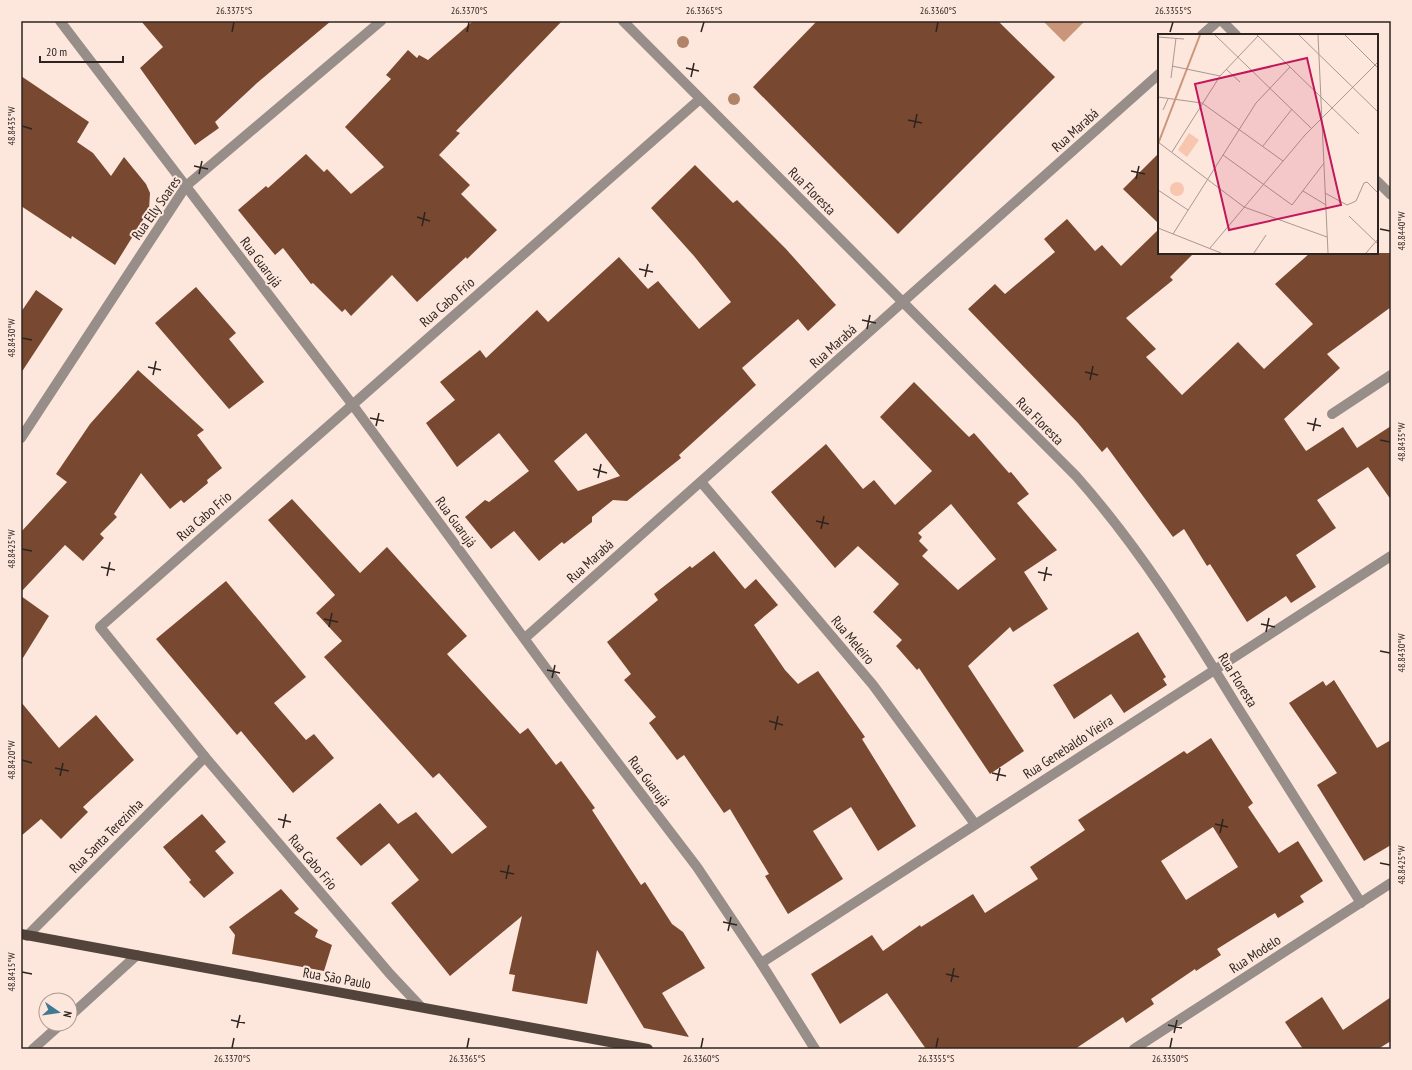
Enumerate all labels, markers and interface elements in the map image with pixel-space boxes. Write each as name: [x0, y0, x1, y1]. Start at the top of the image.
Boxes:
text: 26.3375°S: [216, 4, 252, 17]
text: 26.3370°S: [451, 4, 487, 17]
text: 26.3365°S: [686, 4, 722, 17]
text: 26.3360°S: [920, 4, 956, 17]
text: 26.3355°S: [1155, 4, 1191, 17]
inset map: [1158, 34, 1378, 254]
scale bar: [40, 38, 123, 64]
text: 20 m: [46, 44, 67, 59]
street label: Rua Marabá: [1048, 104, 1102, 156]
text: 48.8435°W: [5, 106, 18, 145]
street label: Rua Floresta: [784, 163, 840, 219]
street label: Rua Elly Soares: [127, 172, 185, 243]
text: 48.8440°W: [1395, 211, 1408, 250]
street label: Rua Guarujá: [236, 233, 286, 291]
street label: Rua Cabo Frio: [416, 273, 478, 331]
text: 48.8430°W: [5, 318, 18, 357]
street label: Rua Marabá: [806, 320, 860, 372]
street label: Rua Floresta: [1012, 393, 1068, 449]
text: 48.8435°W: [1395, 422, 1408, 461]
street label: Rua Cabo Frio: [173, 487, 235, 545]
street label: Rua Guarujá: [432, 493, 480, 551]
text: 48.8425°W: [5, 529, 18, 568]
street label: Rua Marabá: [563, 535, 617, 587]
street label: Rua Meleiro: [827, 612, 879, 668]
text: 48.8430°W: [1395, 633, 1408, 672]
street label: Rua Floresta: [1214, 650, 1262, 710]
street label: Rua Genebaldo Vieira: [1020, 711, 1116, 783]
text: 48.8420°W: [5, 740, 18, 779]
street label: Rua Guarujá: [624, 752, 674, 810]
street label: Rua Santa Terezinha: [65, 795, 147, 877]
street label: Rua Cabo Frio: [285, 831, 341, 893]
text: 48.8425°W: [1395, 845, 1408, 884]
street label: Rua Modelo: [1226, 931, 1284, 977]
text: 48.8415°W: [5, 952, 18, 991]
street label: Rua São Paulo: [302, 963, 372, 993]
north arrow: [38, 992, 78, 1032]
text: N: [60, 1010, 75, 1019]
text: 26.3370°S: [214, 1052, 250, 1065]
text: 26.3365°S: [449, 1052, 485, 1065]
text: 26.3360°S: [683, 1052, 719, 1065]
text: 26.3355°S: [918, 1052, 954, 1065]
text: 26.3350°S: [1152, 1052, 1188, 1065]

